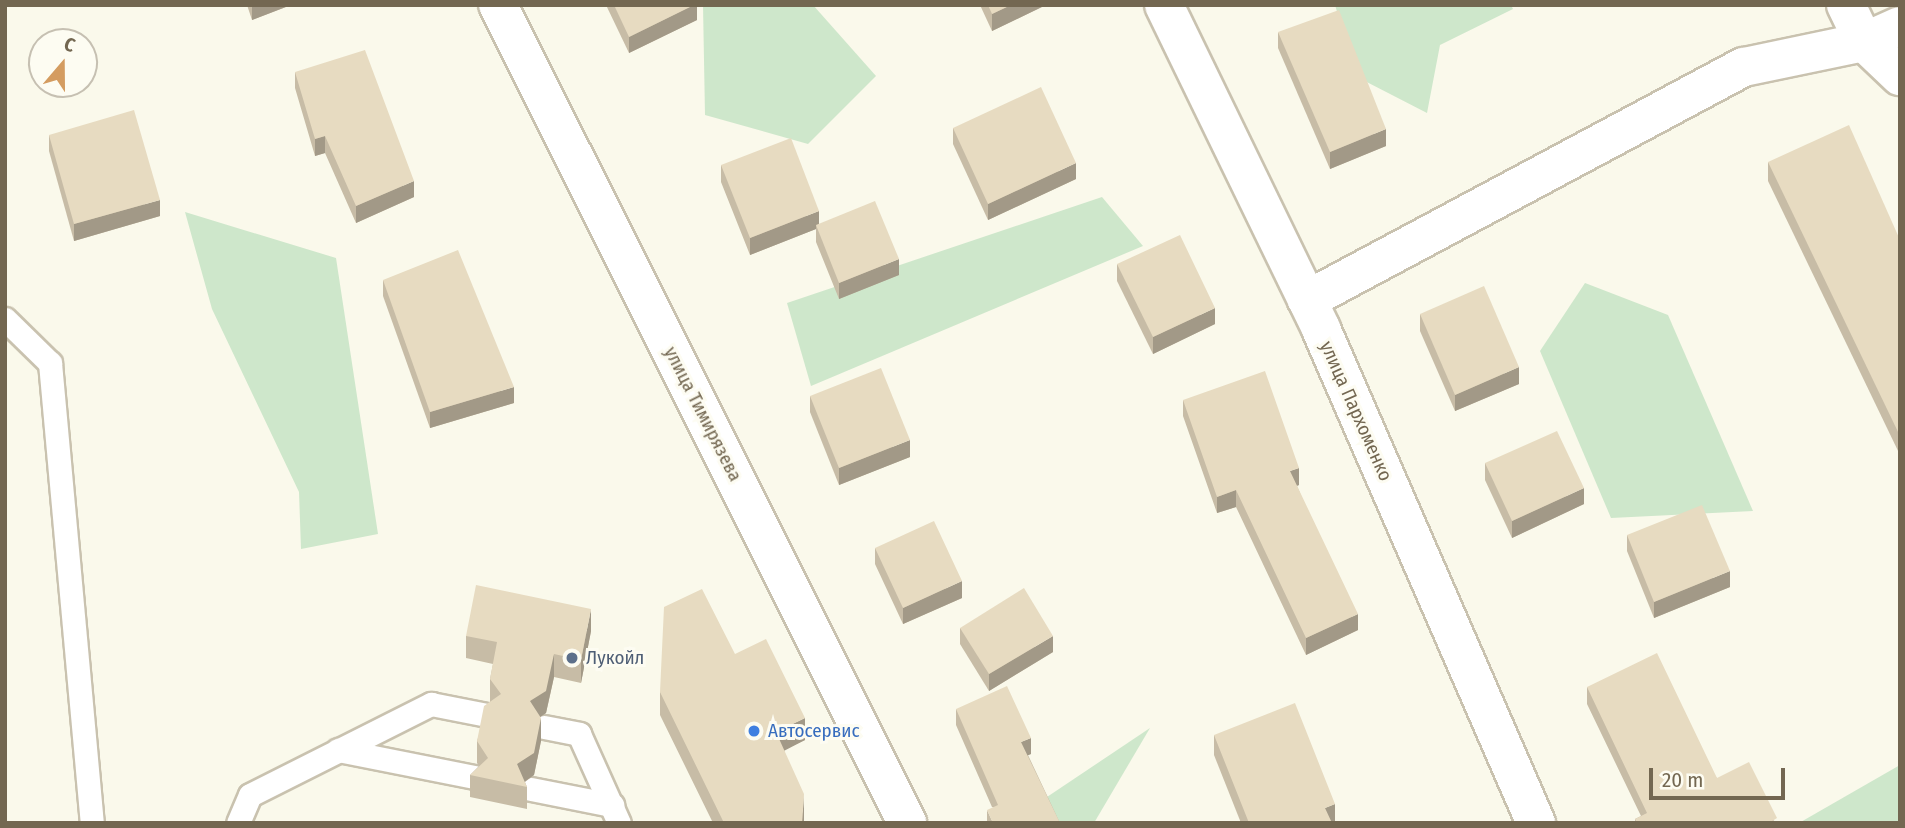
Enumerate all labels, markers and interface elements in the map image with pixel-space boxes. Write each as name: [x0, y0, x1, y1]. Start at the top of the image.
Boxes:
north arrow: [28, 28, 98, 98]
text: С: [61, 32, 78, 57]
street label: улица Пархоменко: [1315, 338, 1397, 484]
street label: улица Тимирязева: [659, 343, 747, 485]
place label: Лукойл: [586, 647, 644, 669]
marker: Лукойл: [564, 650, 580, 666]
place label: Автосервис: [768, 720, 860, 742]
marker: Автосервис: [746, 723, 762, 739]
scale bar: [1653, 754, 1790, 798]
text: 20 m: [1662, 767, 1703, 793]

